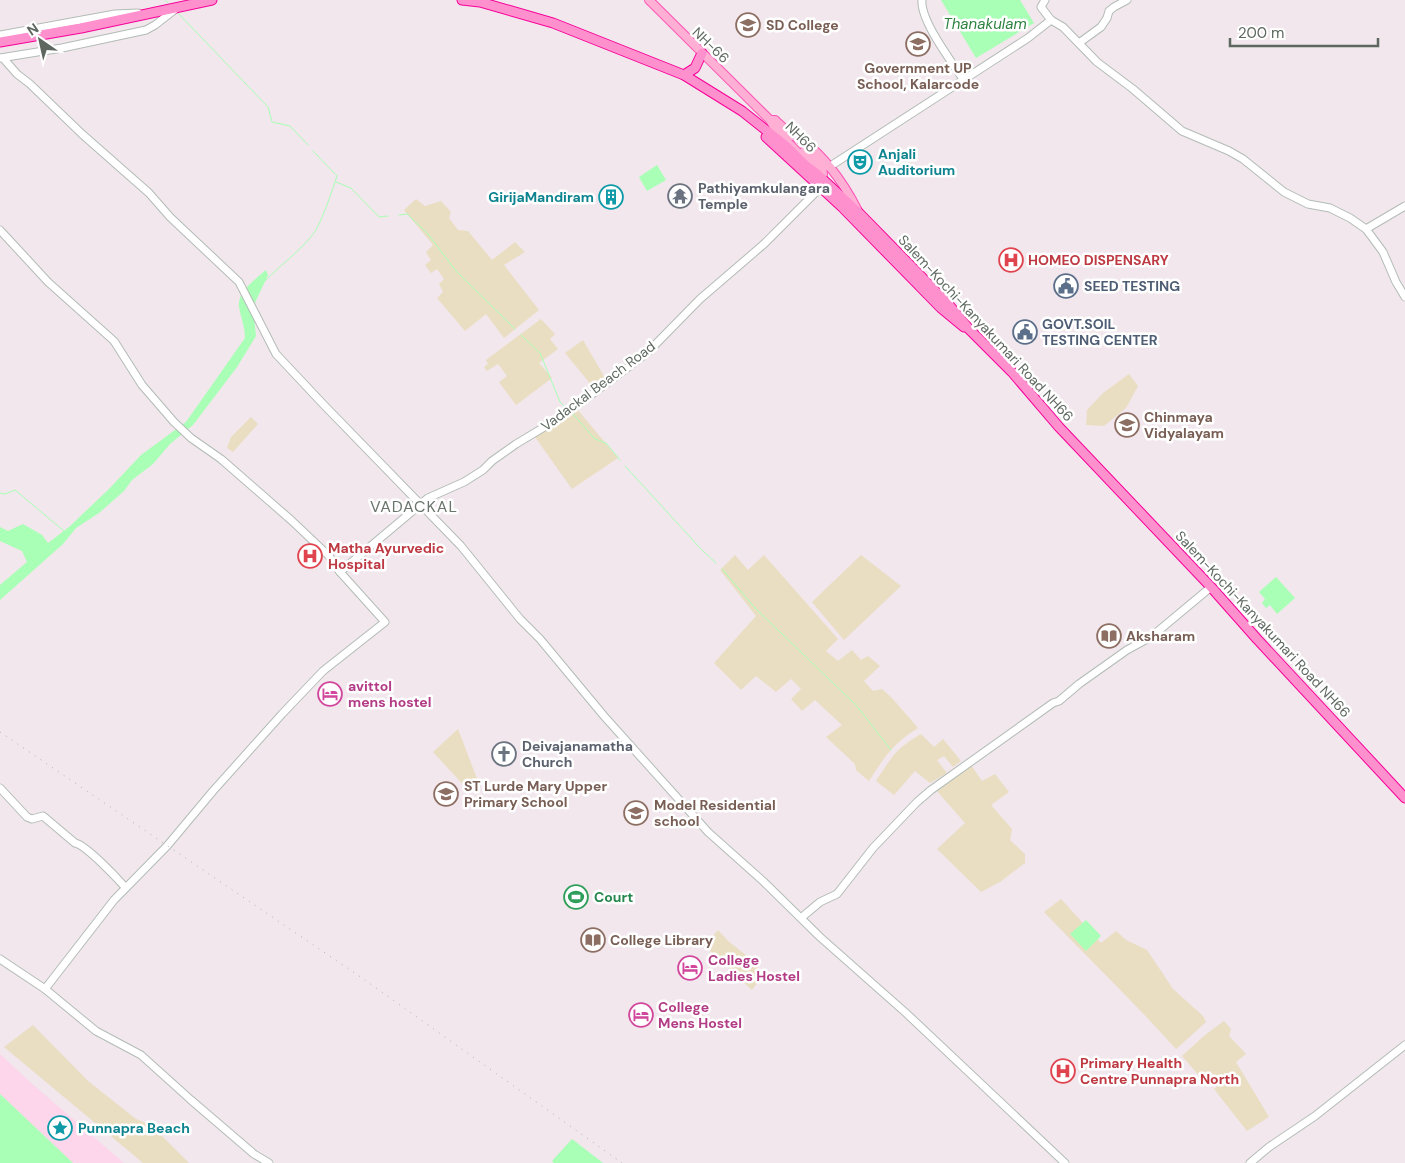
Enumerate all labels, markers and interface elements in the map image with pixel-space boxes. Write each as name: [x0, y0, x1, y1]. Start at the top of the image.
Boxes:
school or university icon: SD College: [735, 12, 761, 38]
water label: Thanakulam: [943, 14, 1027, 34]
north arrow: [15, 15, 65, 65]
scale bar: [1230, 15, 1378, 47]
place label: SD College: [766, 16, 839, 34]
text: N: [23, 19, 42, 40]
street label: NH-66: [689, 23, 733, 67]
text: 200 m: [1238, 23, 1284, 43]
school or university icon: Government UP School, Kalarcode: [905, 31, 931, 57]
place label: Government UP School, Kalarcode: [857, 59, 979, 93]
street label: NH66: [782, 118, 820, 156]
place label: Anjali Auditorium: [878, 145, 955, 179]
theatre icon: Anjali Auditorium: [847, 149, 873, 175]
place label: Pathiyamkulangara Temple: [698, 179, 830, 213]
temple icon: Pathiyamkulangara Temple: [667, 183, 693, 209]
building icon: GirijaMandiram: [598, 184, 624, 210]
place label: GirijaMandiram: [488, 188, 594, 206]
street label: Salem-Kochi-Kanyakumari Road NH66: [895, 231, 1077, 425]
hospital icon: HOMEO DISPENSARY: [998, 247, 1024, 273]
place label: HOMEO DISPENSARY: [1028, 251, 1169, 269]
public building icon: SEED TESTING: [1053, 273, 1079, 299]
place label: SEED TESTING: [1084, 277, 1180, 295]
place label: GOVT.SOIL TESTING CENTER: [1042, 315, 1158, 349]
public building icon: GOVT.SOIL TESTING CENTER: [1012, 319, 1038, 345]
street label: Vadackal Beach Road: [537, 337, 659, 435]
place label: Chinmaya Vidyalayam: [1144, 408, 1224, 442]
school or university icon: Chinmaya Vidyalayam: [1114, 412, 1140, 438]
district label: VADACKAL: [370, 496, 458, 517]
street label: Salem-Kochi-Kanyakumari Road NH66: [1172, 527, 1354, 721]
place label: Matha Ayurvedic Hospital: [328, 539, 444, 573]
hospital icon: Matha Ayurvedic Hospital: [297, 543, 323, 569]
library icon: Aksharam: [1096, 623, 1122, 649]
place label: Aksharam: [1126, 627, 1195, 645]
place label: avittol mens hostel: [348, 677, 431, 711]
hotel icon: avittol mens hostel: [317, 681, 343, 707]
place label: Deivajanamatha Church: [522, 737, 633, 771]
church icon: Deivajanamatha Church: [491, 741, 517, 767]
place label: ST Lurde Mary Upper Primary School: [464, 777, 607, 811]
school or university icon: ST Lurde Mary Upper Primary School: [433, 781, 459, 807]
place label: Model Residential school: [654, 796, 776, 830]
school or university icon: Model Residential school: [623, 800, 649, 826]
sports icon: Court: [563, 884, 589, 910]
place label: Court: [594, 888, 633, 906]
library icon: College Library: [580, 927, 606, 953]
place label: College Library: [610, 931, 714, 949]
place label: College Ladies Hostel: [708, 951, 800, 985]
hotel icon: College Ladies Hostel: [677, 955, 703, 981]
place label: College Mens Hostel: [658, 998, 742, 1032]
hotel icon: College Mens Hostel: [628, 1002, 654, 1028]
place label: Primary Health Centre Punnapra North: [1080, 1054, 1239, 1088]
hospital icon: Primary Health Centre Punnapra North: [1050, 1058, 1076, 1084]
place icon: Punnapra Beach: [47, 1115, 73, 1141]
place label: Punnapra Beach: [78, 1119, 190, 1137]

